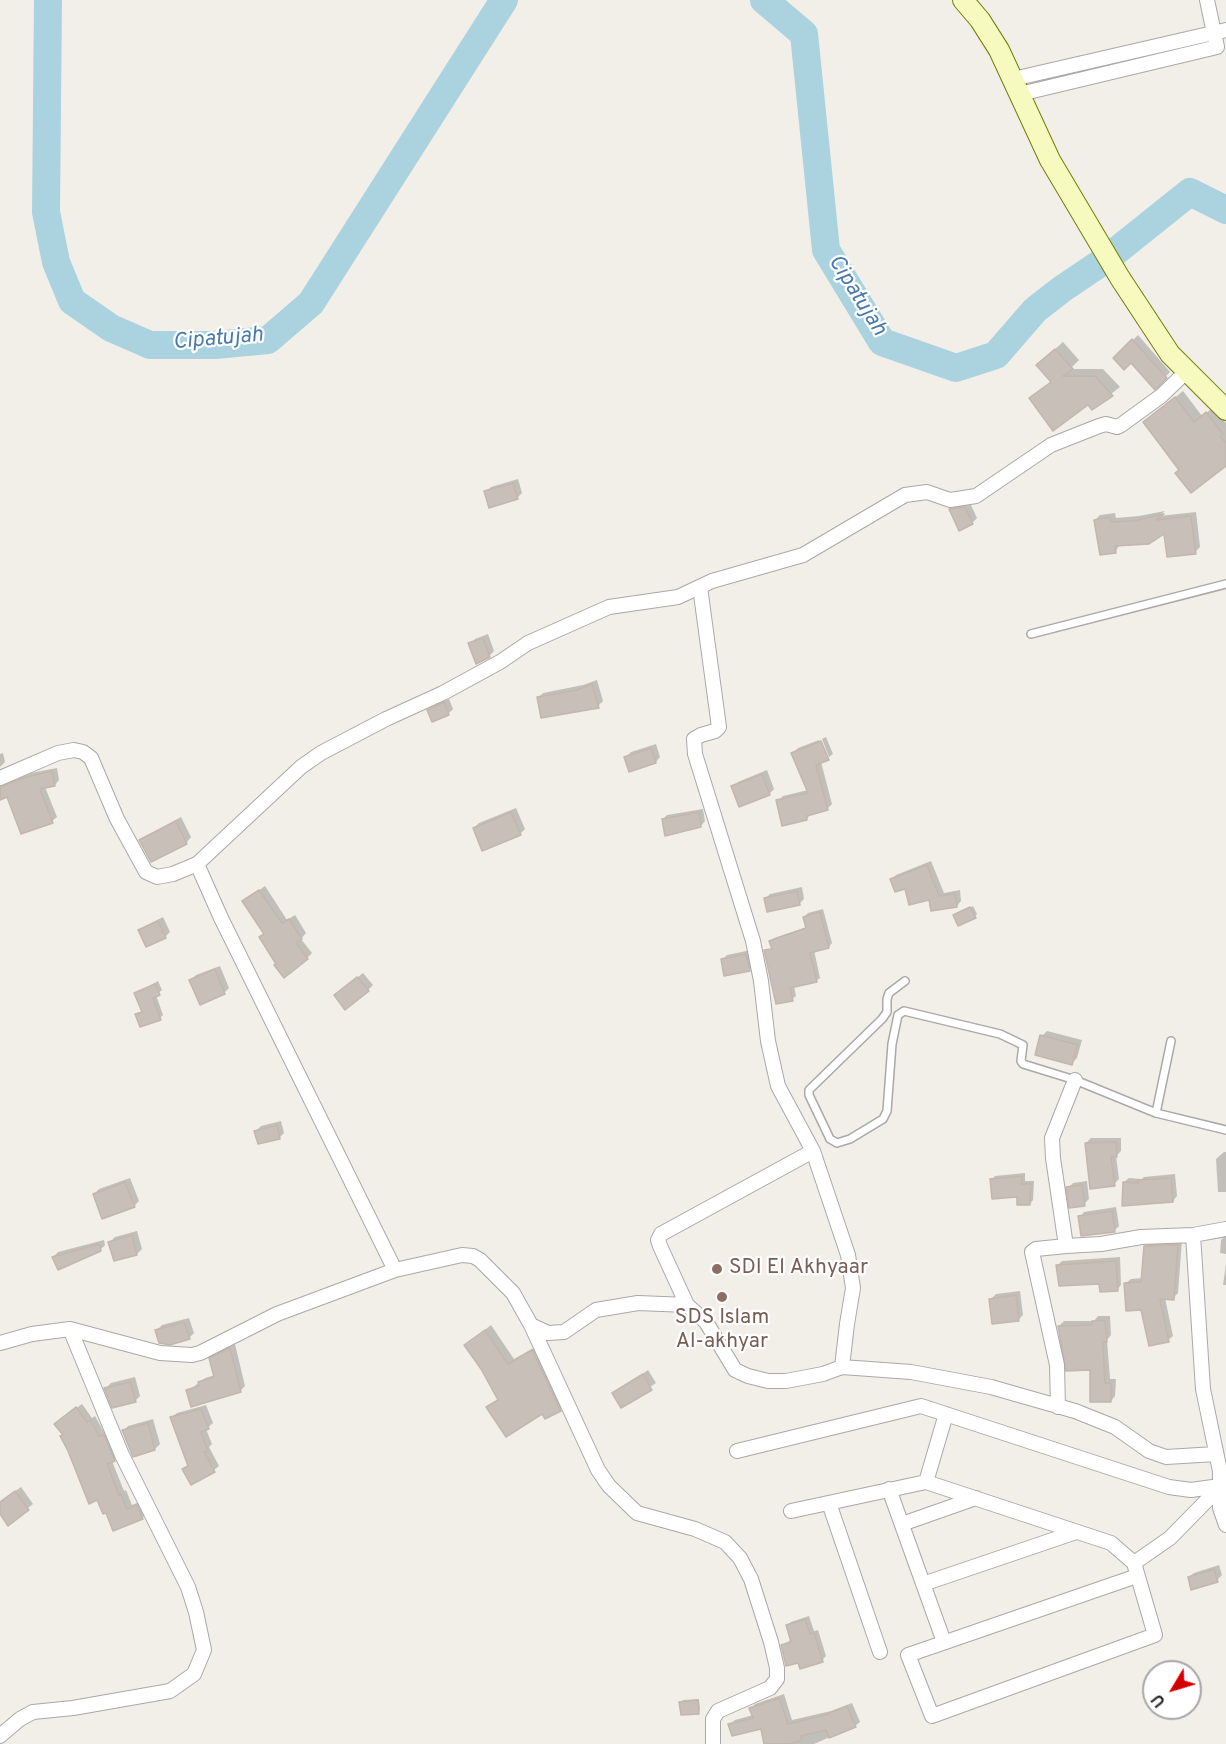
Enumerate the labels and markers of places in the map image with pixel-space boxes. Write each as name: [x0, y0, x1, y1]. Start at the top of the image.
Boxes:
place label: SDI El Akhyaar: [729, 1256, 868, 1282]
marker: SDI El Akhyaar: [710, 1262, 724, 1276]
marker: SDS Islam Al-akhyar: [715, 1290, 729, 1304]
place label: SDS Islam Al-akhyar: [675, 1306, 769, 1356]

